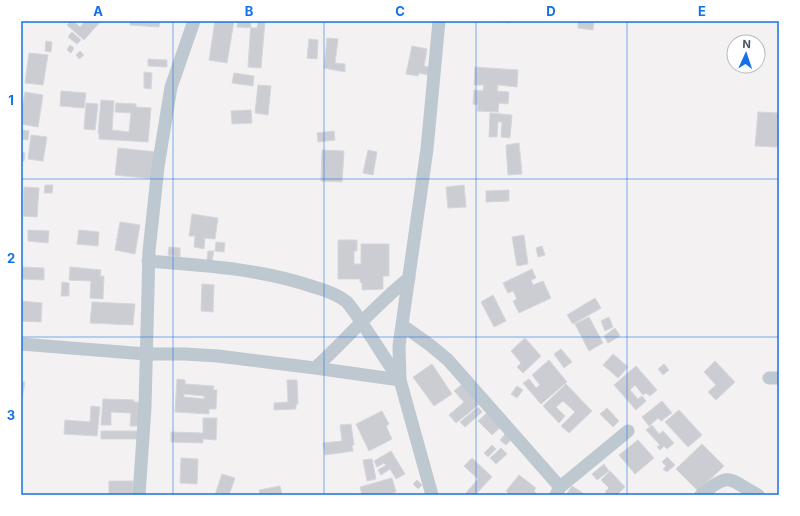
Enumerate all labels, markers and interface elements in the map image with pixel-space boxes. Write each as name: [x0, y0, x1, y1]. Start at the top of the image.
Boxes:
text: A: [93, 3, 103, 19]
text: B: [245, 3, 254, 19]
text: C: [395, 3, 405, 19]
text: D: [546, 3, 556, 19]
text: E: [698, 3, 706, 19]
north arrow: [726, 34, 766, 74]
text: N: [742, 37, 751, 51]
text: 1: [8, 92, 14, 108]
text: 2: [7, 250, 15, 266]
text: 3: [7, 407, 15, 423]

